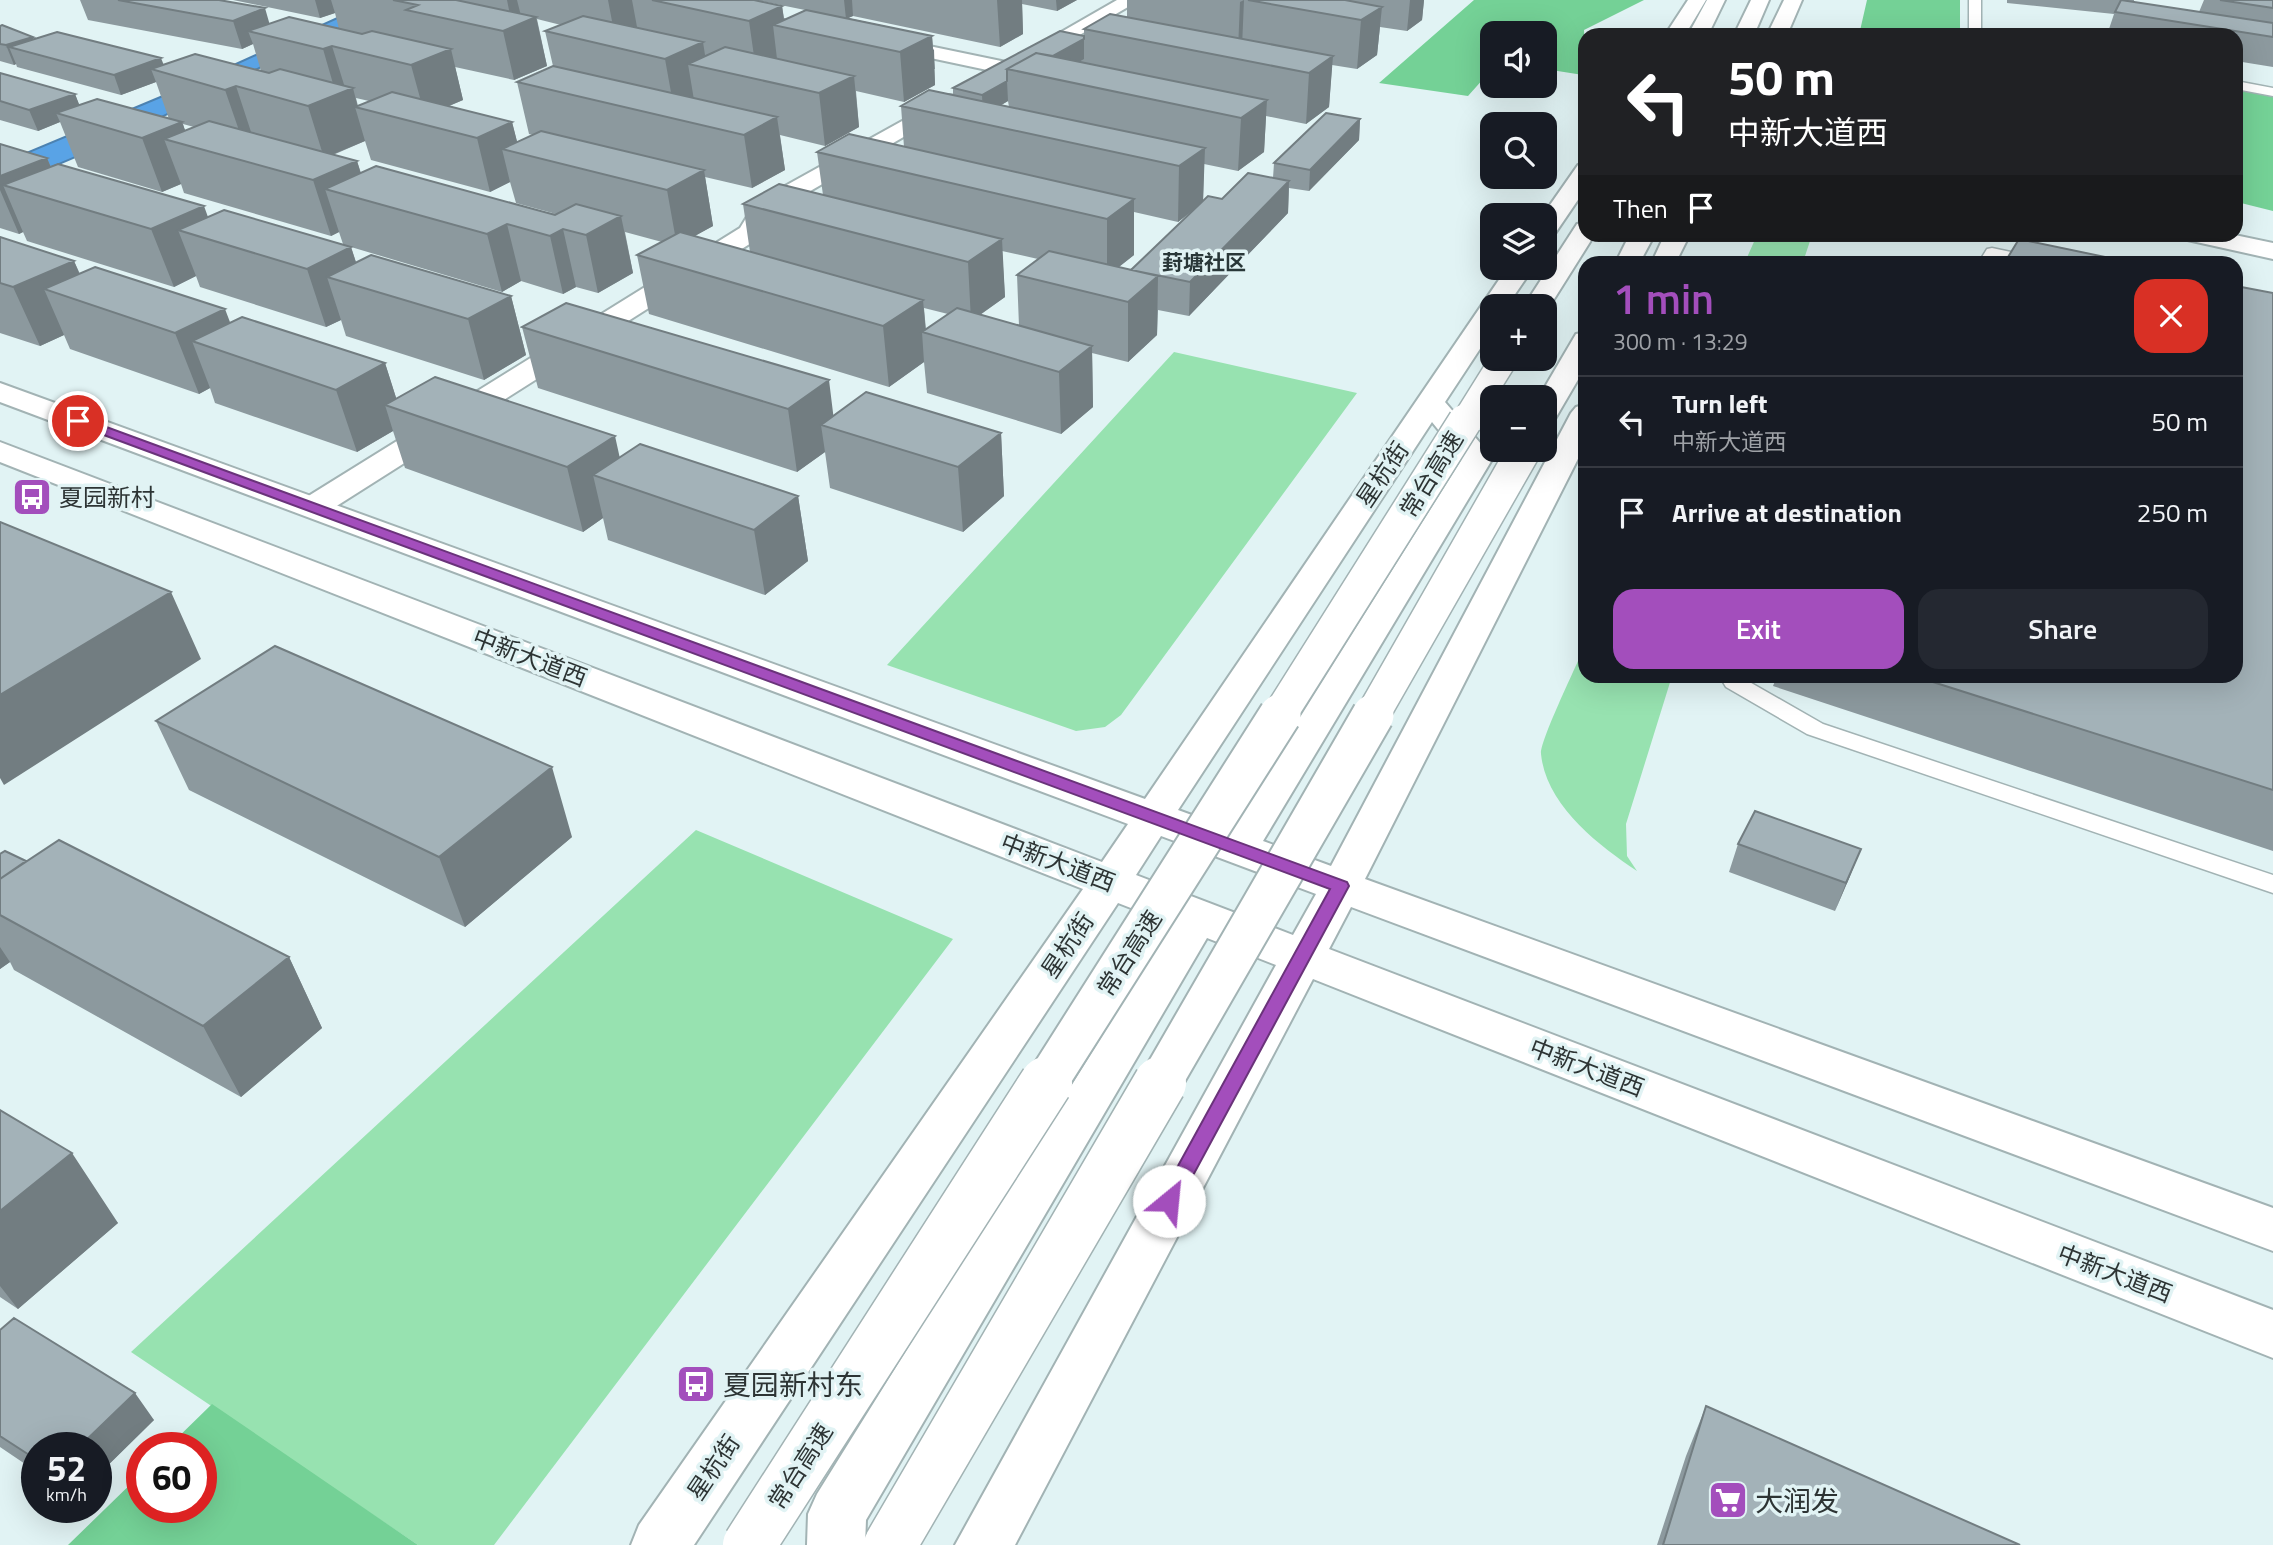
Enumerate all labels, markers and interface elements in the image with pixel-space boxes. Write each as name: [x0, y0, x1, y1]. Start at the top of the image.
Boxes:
map controls: [1480, 21, 1557, 462]
button: sound: [1480, 21, 1557, 98]
text: 50 m: [1728, 39, 1835, 114]
icon: left: [1613, 56, 1704, 147]
text: 中新大道西: [1728, 108, 1888, 156]
button: search: [1480, 112, 1557, 189]
text: Then: [1613, 189, 1668, 228]
icon: arrive: [1682, 189, 1720, 227]
button: layers: [1480, 203, 1557, 280]
district label: 葑塘社区: [1162, 246, 1246, 278]
text: 1 min: [1613, 266, 1714, 330]
button: close: [2134, 279, 2208, 353]
button: +: [1480, 294, 1557, 371]
text: 300 m · 13:29: [1613, 324, 1748, 359]
text: Turn left: [1672, 384, 1767, 423]
button: −: [1480, 385, 1557, 462]
pin: [48, 391, 108, 451]
icon: arrive: [59, 402, 97, 440]
text: 50 m: [2151, 402, 2208, 441]
icon: left: [1613, 403, 1651, 441]
street label: 常台高速: [1390, 424, 1472, 524]
text: 中新大道西: [1672, 424, 1787, 459]
street label: 星杭街: [1347, 434, 1417, 514]
bus stop icon: 夏园新村: [11, 476, 53, 518]
place label: 夏园新村: [59, 479, 155, 515]
text: Arrive at destination: [1672, 493, 1902, 532]
text: 250 m: [2137, 493, 2208, 532]
icon: arrive: [1613, 494, 1651, 532]
button: Exit: [1613, 589, 1904, 669]
button: Share: [1918, 589, 2208, 669]
street label: 中新大道西: [468, 619, 592, 695]
street label: 中新大道西: [996, 824, 1120, 900]
street label: 常台高速: [1088, 903, 1170, 1003]
street label: 星杭街: [1032, 905, 1102, 985]
street label: 中新大道西: [1525, 1029, 1649, 1105]
position arrow: [1132, 1164, 1206, 1238]
street label: 中新大道西: [2053, 1235, 2177, 1311]
bus stop icon: 夏园新村东: [675, 1363, 717, 1405]
place label: 夏园新村东: [723, 1363, 863, 1406]
street label: 常台高速: [759, 1416, 841, 1516]
street label: 星杭街: [678, 1427, 748, 1507]
speed limit sign: 60: [126, 1432, 217, 1523]
text: 52: [47, 1441, 86, 1495]
supermarket icon: 大润发: [1707, 1479, 1749, 1521]
place label: 大润发: [1755, 1479, 1839, 1522]
text: km/h: [46, 1481, 87, 1508]

